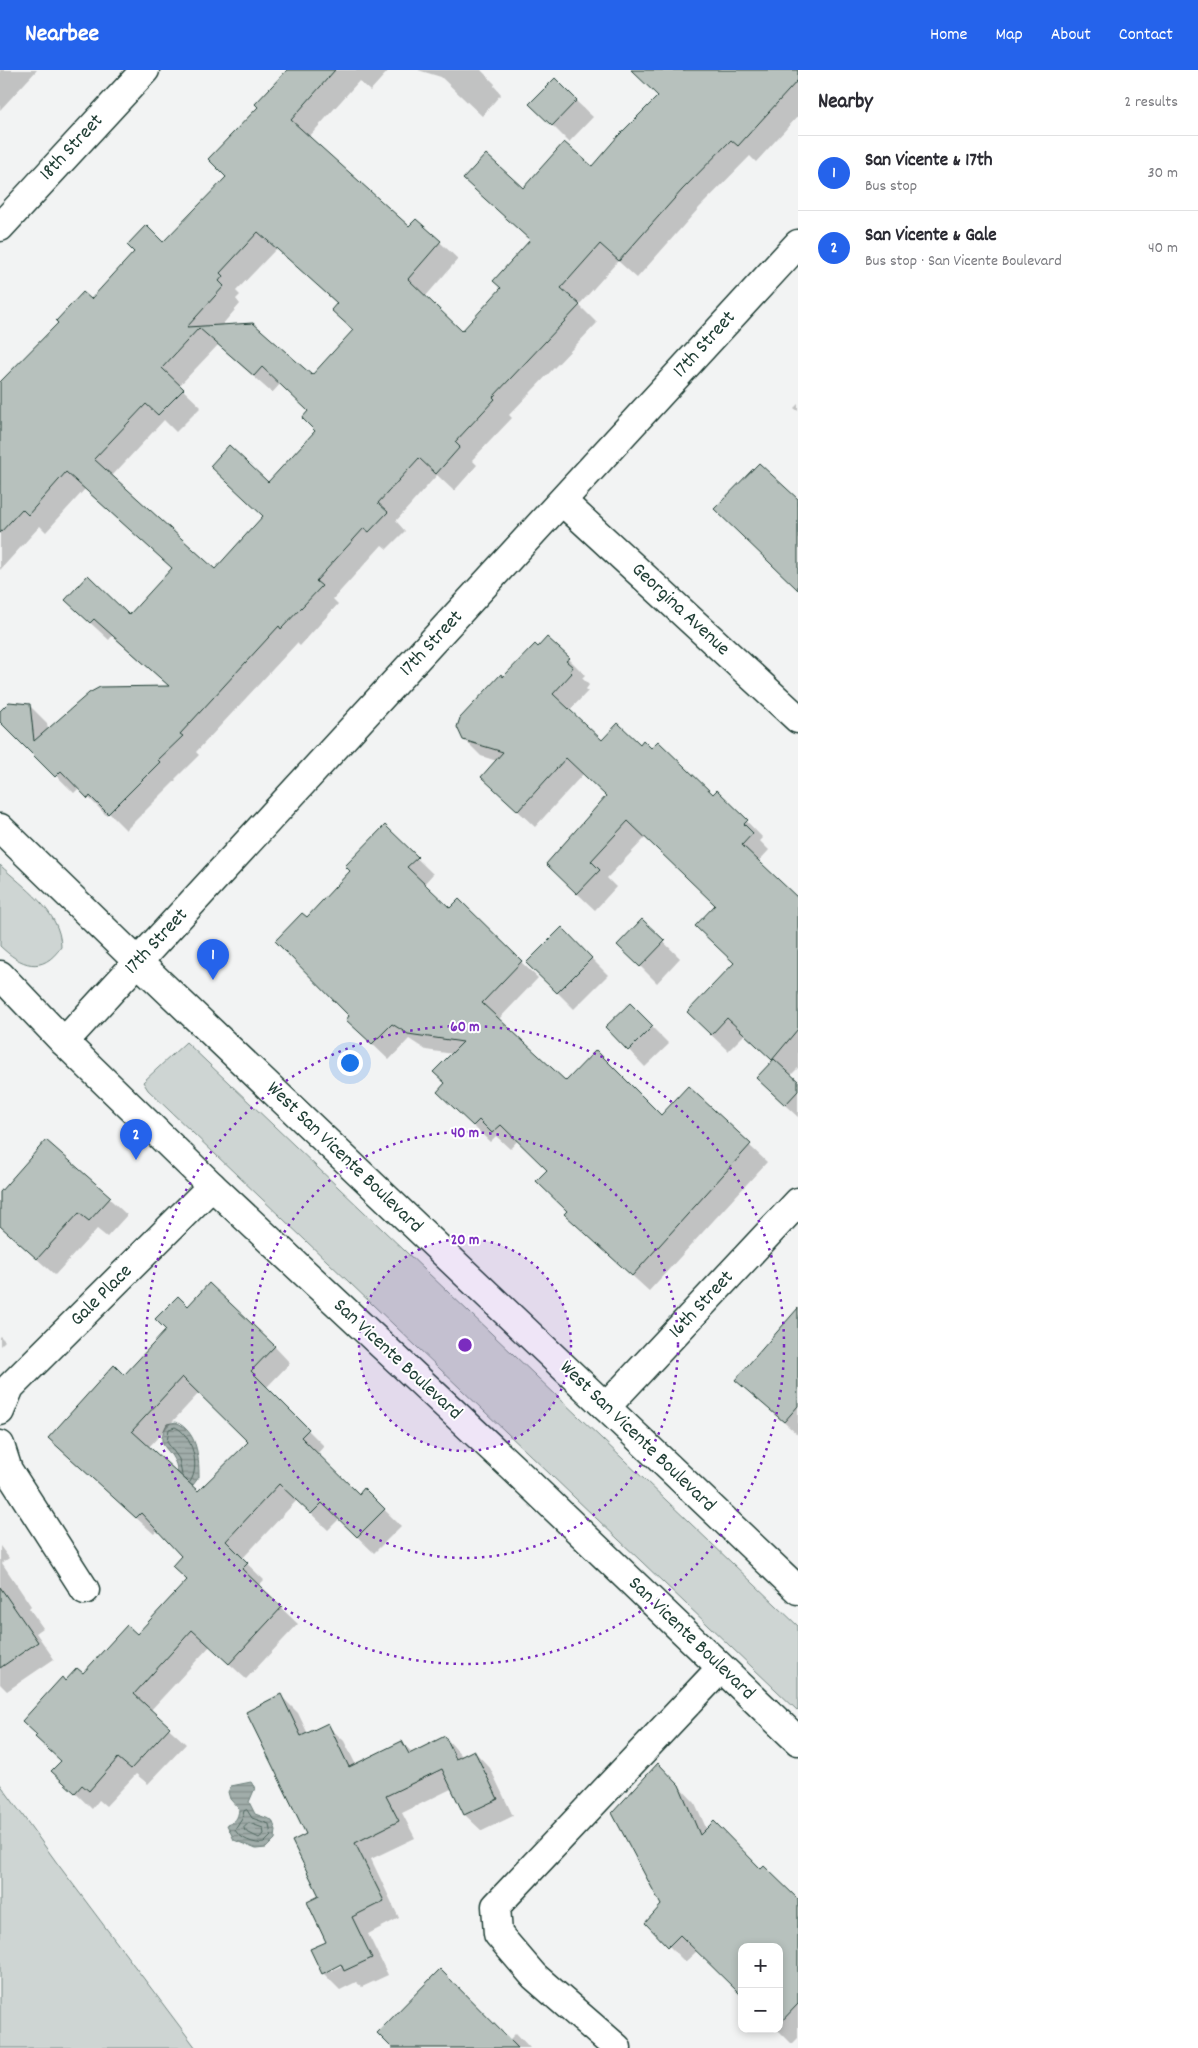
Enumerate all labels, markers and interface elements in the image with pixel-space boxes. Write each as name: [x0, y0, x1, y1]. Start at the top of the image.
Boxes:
text: Nearbee: [25, 18, 99, 52]
text: Home: [930, 23, 967, 48]
text: Map: [995, 23, 1023, 48]
text: About: [1051, 23, 1091, 48]
text: Contact: [1119, 23, 1173, 48]
text: Nearby: [818, 88, 873, 118]
text: 2 results: [1124, 91, 1178, 114]
street label: 18th Street: [34, 108, 110, 188]
text: San Vicente & 17th: [865, 148, 992, 175]
text: 1: [832, 162, 836, 185]
text: 30 m: [1148, 162, 1178, 185]
text: Bus stop: [865, 175, 917, 198]
text: San Vicente & Gale: [865, 223, 997, 250]
text: 2: [831, 237, 838, 260]
text: 40 m: [1148, 237, 1178, 260]
text: Bus stop · San Vicente Boulevard: [865, 250, 1062, 273]
street label: 17th Street: [667, 305, 743, 385]
street label: Georgina Avenue: [625, 557, 736, 663]
street label: 17th Street: [394, 605, 470, 683]
street label: 17th Street: [119, 903, 195, 981]
pin: 1: [197, 939, 229, 980]
text: 60 m: [450, 1017, 480, 1039]
your location: [337, 1050, 363, 1076]
street label: West San Vicente Boulevard: [260, 1076, 428, 1240]
pin: 2: [120, 1119, 152, 1160]
text: 40 m: [451, 1123, 479, 1145]
text: 20 m: [451, 1230, 479, 1252]
street label: Gale Place: [65, 1258, 140, 1333]
street label: 16th Street: [663, 1265, 741, 1345]
street label: San Vicente Boulevard: [326, 1293, 468, 1427]
centre of rings: [456, 1336, 474, 1354]
street label: West San Vicente Boulevard: [553, 1355, 721, 1519]
street label: San Vicente Boulevard: [621, 1571, 761, 1707]
map controls: [738, 1943, 783, 2033]
button: +: [738, 1943, 783, 1988]
button: −: [738, 1988, 783, 2033]

